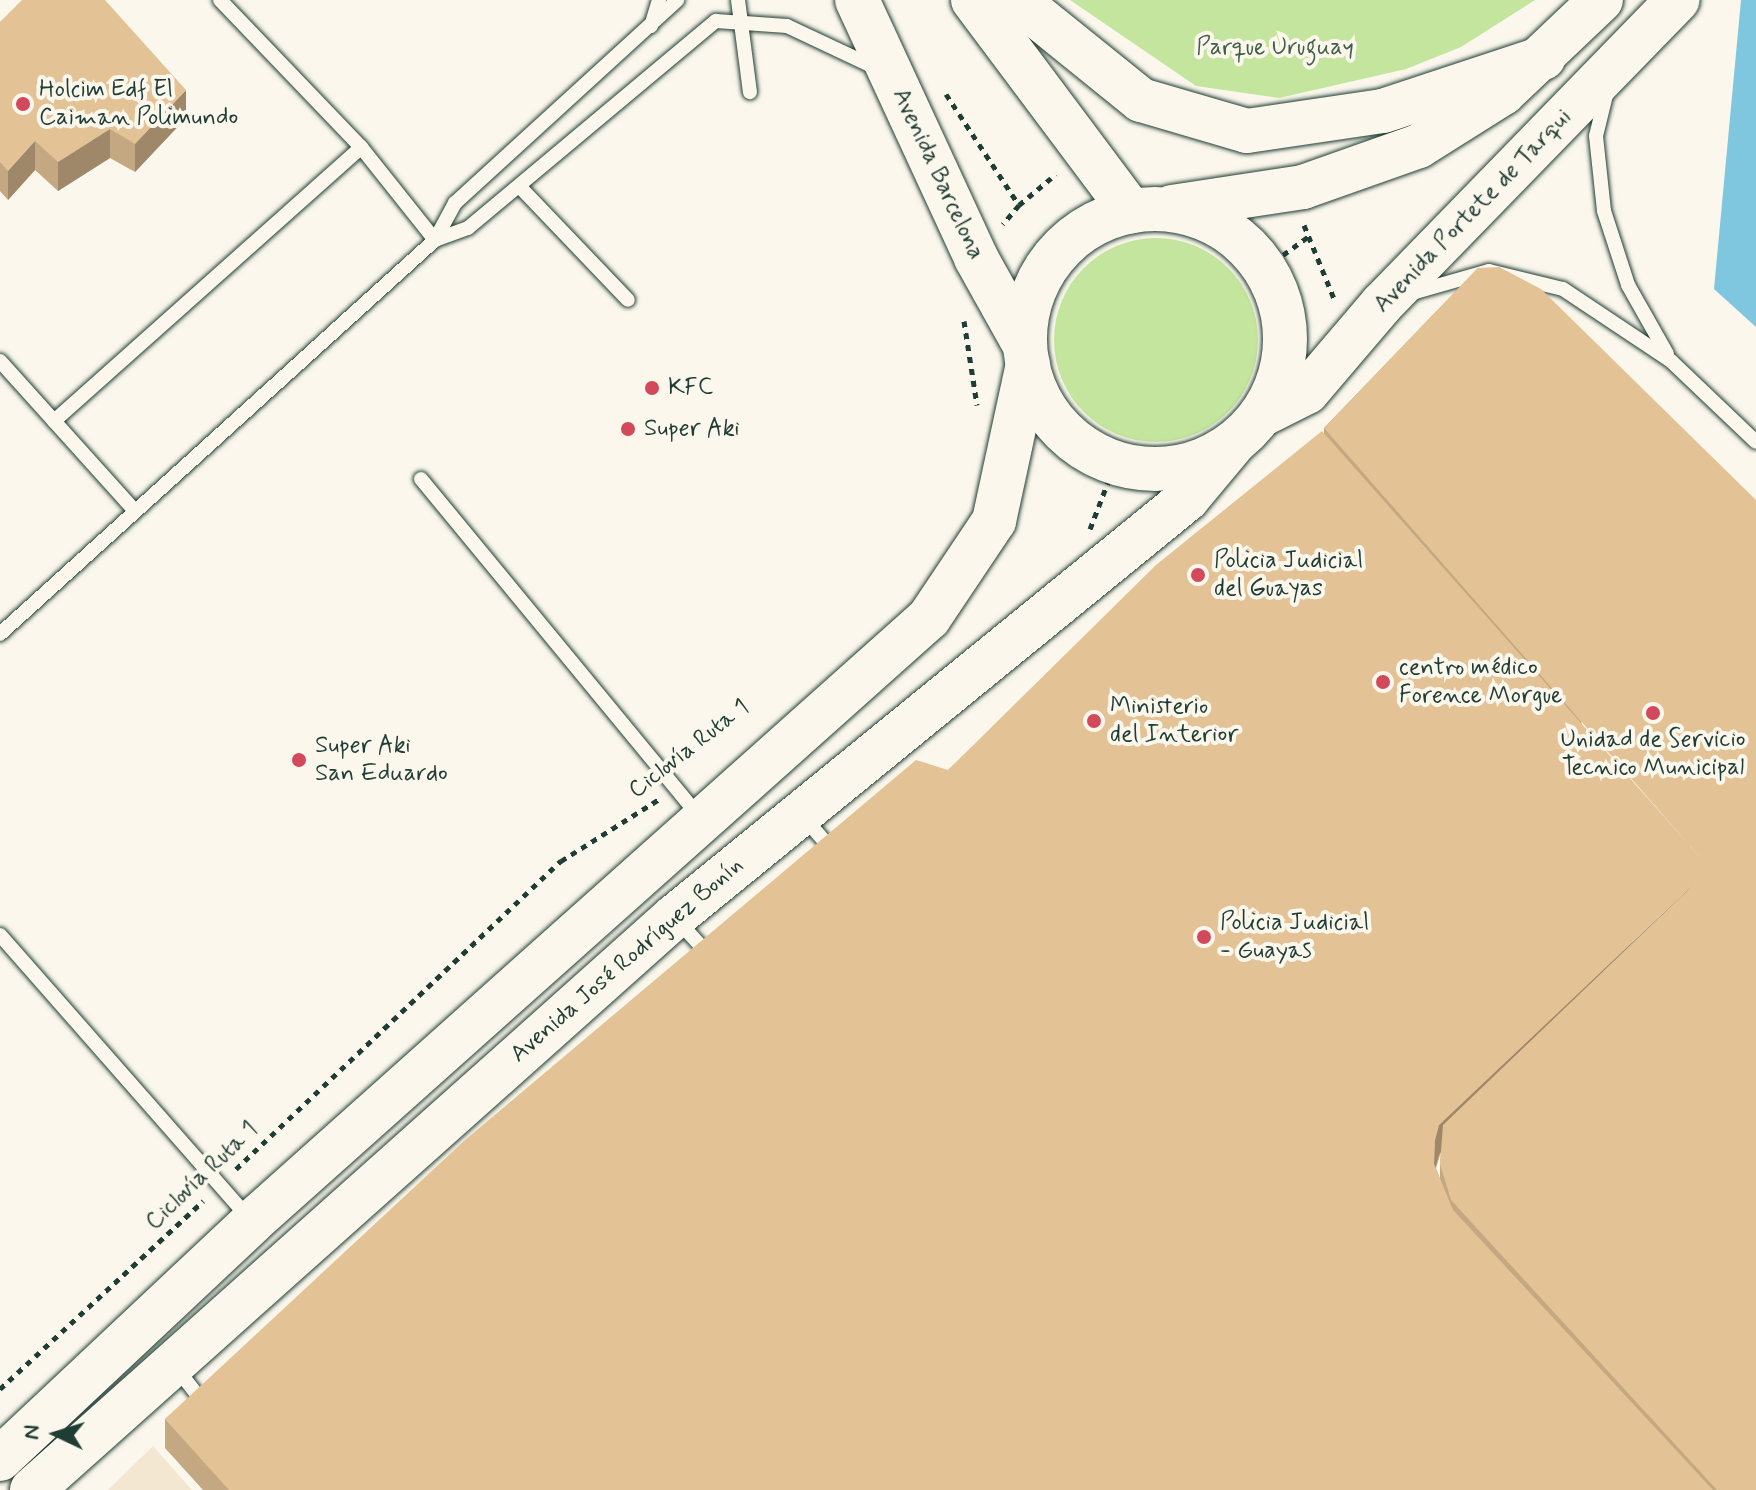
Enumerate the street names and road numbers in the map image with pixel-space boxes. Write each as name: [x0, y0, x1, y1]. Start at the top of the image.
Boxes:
street label: Avenida Barcelona: [886, 84, 990, 264]
street label: Avenida Portete de Tarqui: [1371, 107, 1575, 315]
street label: Ciclovía Ruta 1: [623, 693, 755, 805]
street label: Avenida José Rodríguez Bonín: [504, 850, 750, 1070]
street label: Ciclovía Ruta 1: [140, 1115, 264, 1237]

